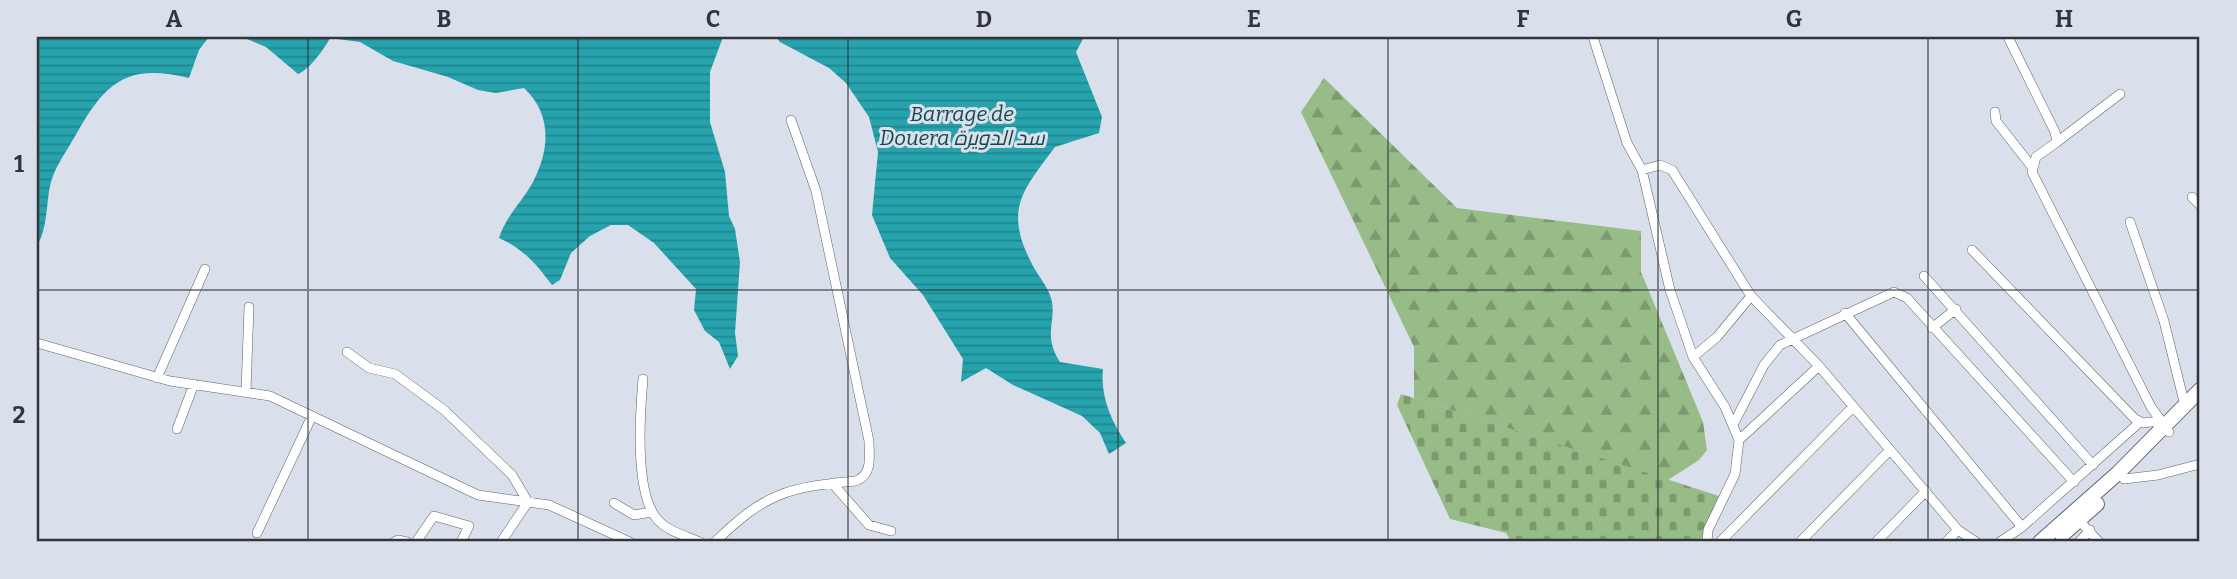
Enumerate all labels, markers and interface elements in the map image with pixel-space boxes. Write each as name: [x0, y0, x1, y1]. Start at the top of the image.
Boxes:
text: A: [166, 5, 183, 33]
text: B: [437, 5, 451, 33]
text: C: [706, 5, 720, 33]
text: D: [976, 5, 992, 33]
text: E: [1247, 5, 1261, 33]
text: F: [1517, 5, 1530, 33]
text: G: [1786, 5, 1803, 33]
text: H: [2055, 5, 2073, 33]
water label: Barrage de Douera سد الدويرة: [879, 101, 1045, 151]
text: 1: [14, 150, 24, 178]
text: 2: [13, 401, 26, 429]

